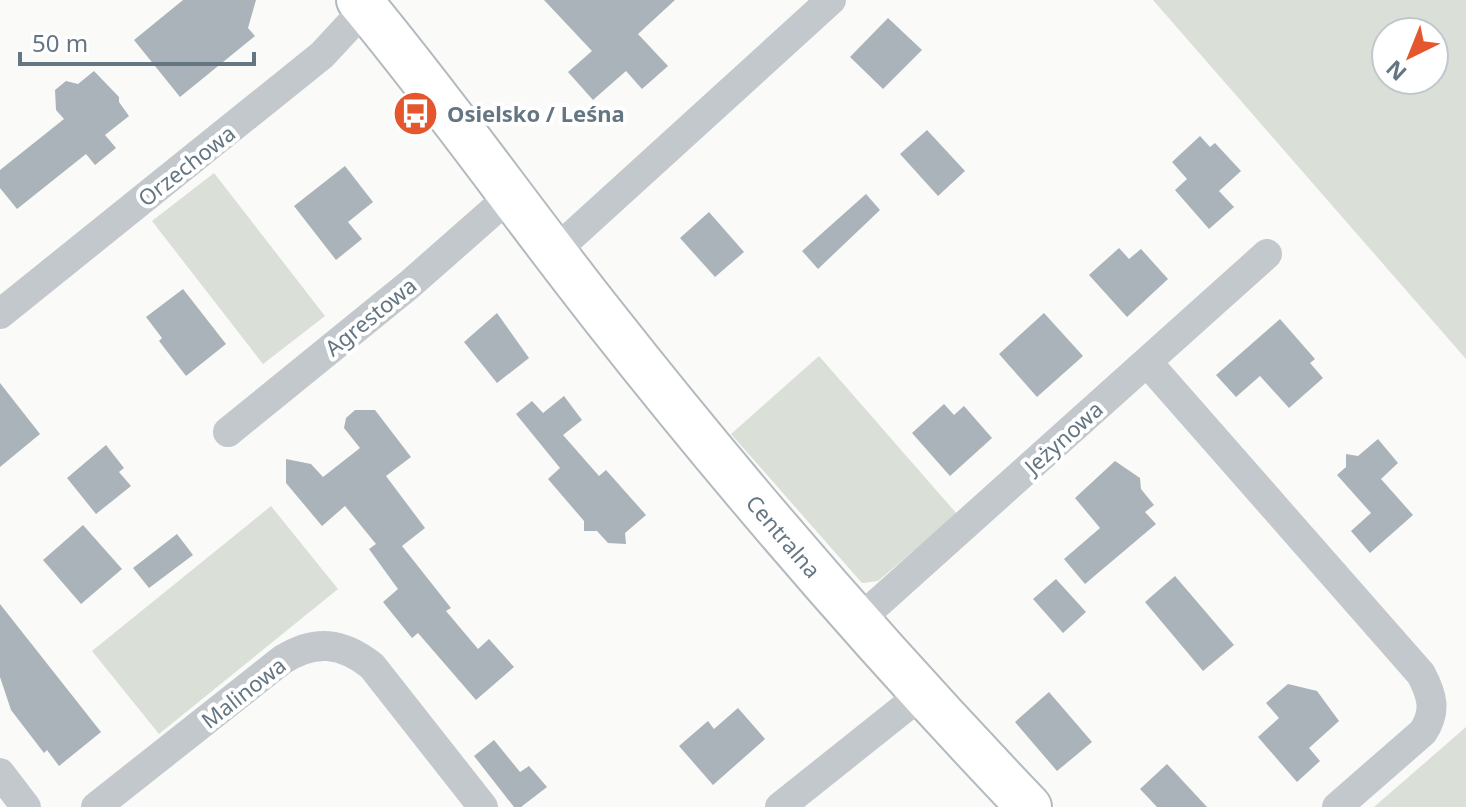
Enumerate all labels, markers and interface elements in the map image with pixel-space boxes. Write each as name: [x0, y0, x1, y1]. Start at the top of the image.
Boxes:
scale bar: [20, 16, 254, 66]
north arrow: [1370, 16, 1450, 96]
text: 50 m: [32, 26, 88, 59]
text: N: [1379, 54, 1412, 88]
bus stop icon: Osielsko / Leśna: [392, 89, 440, 137]
place label: Osielsko / Leśna: [447, 98, 625, 128]
street label: Orzechowa: [131, 118, 241, 212]
street label: Agrestowa: [318, 270, 422, 362]
street label: Jeżynowa: [1016, 394, 1109, 482]
street label: Centralna: [740, 488, 828, 584]
street label: Malinowa: [194, 649, 292, 735]

